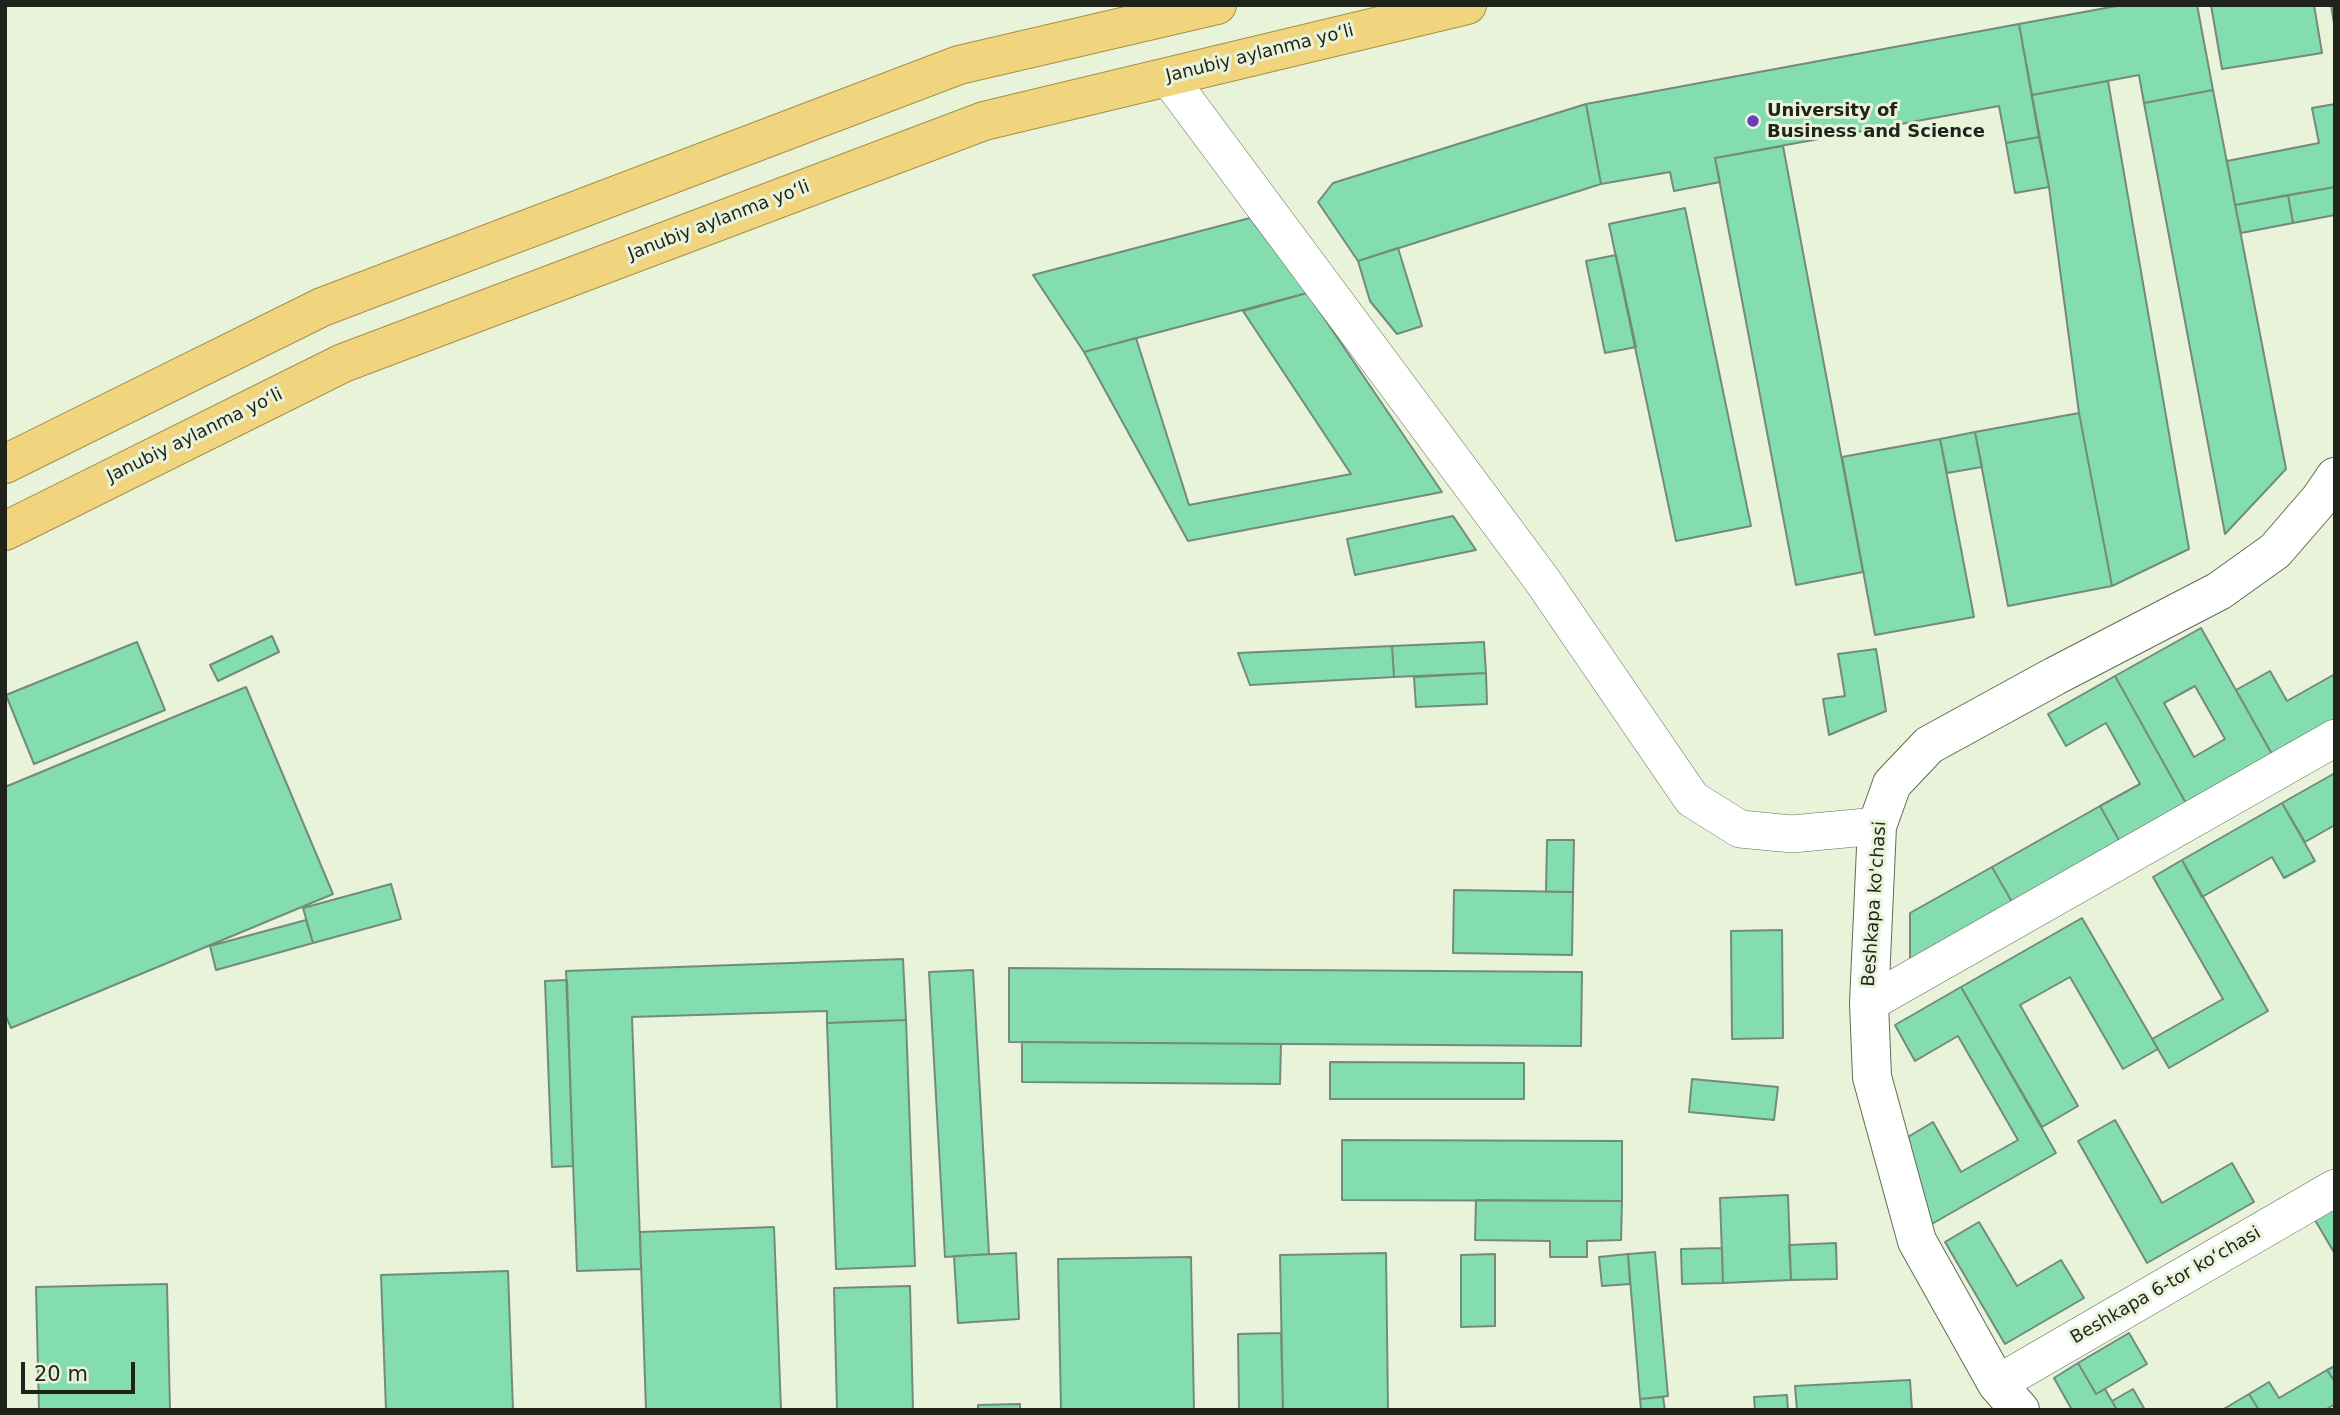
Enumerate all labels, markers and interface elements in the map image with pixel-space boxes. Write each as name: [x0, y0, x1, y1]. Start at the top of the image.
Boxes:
street label: Janubiy aylanma yoʻli: [1164, 20, 1356, 88]
place label: University of Business and Science: [1767, 100, 1985, 142]
marker: University of Business and Science: [1745, 113, 1761, 129]
street label: Janubiy aylanma yoʻli: [625, 176, 813, 266]
street label: Janubiy aylanma yoʻli: [104, 384, 286, 488]
street label: Beshkapa ko'chasi: [1858, 820, 1892, 988]
street label: Beshkapa 6-tor koʻchasi: [2067, 1223, 2265, 1349]
scale bar: [24, 1348, 138, 1392]
text: 20 m: [34, 1362, 88, 1386]

